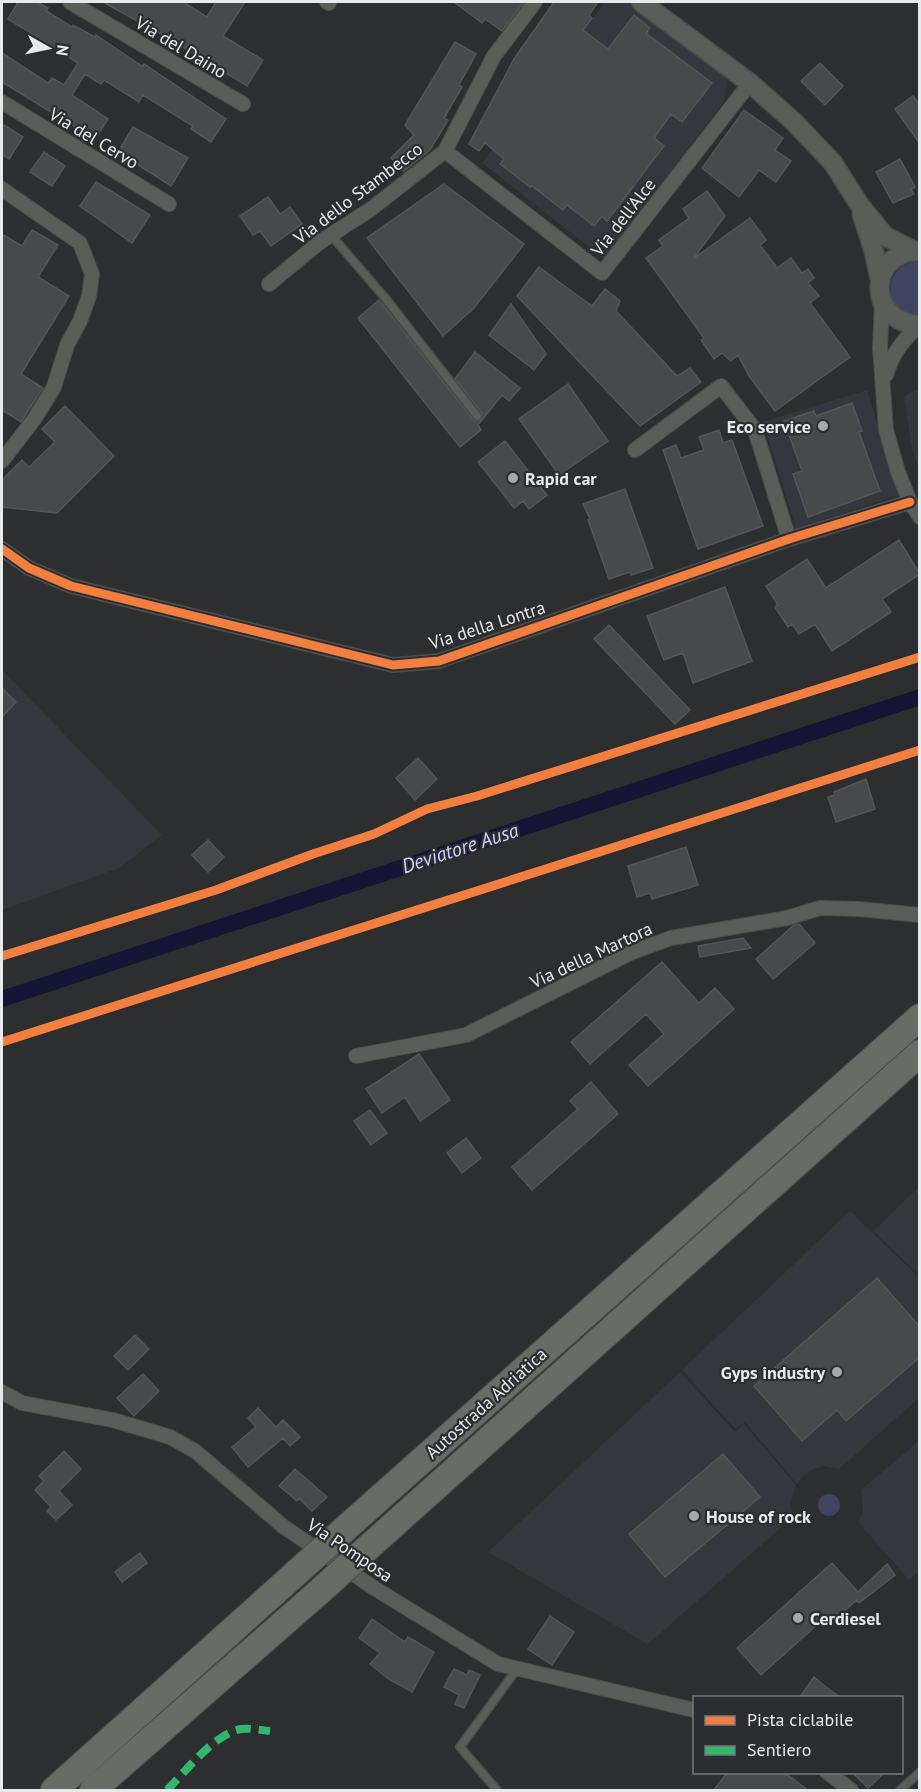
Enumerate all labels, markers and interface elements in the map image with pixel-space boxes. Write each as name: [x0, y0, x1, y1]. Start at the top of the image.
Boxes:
street label: Via del Daino: [130, 10, 231, 83]
north arrow: [18, 18, 78, 78]
text: N: [52, 44, 74, 57]
street label: Via del Cervo: [44, 102, 143, 174]
street label: Via dello Stambecco: [288, 137, 427, 250]
street label: Via dell'Alce: [585, 173, 661, 261]
place label: Eco service: [727, 415, 811, 438]
marker: Eco service: [816, 419, 830, 433]
place label: Rapid car: [525, 467, 597, 490]
marker: Rapid car: [506, 471, 520, 485]
street label: Via della Lontra: [425, 595, 548, 655]
water label: Deviatore Ausa: [398, 817, 522, 879]
street label: Via della Martora: [525, 917, 656, 994]
street label: Autostrada Adriatica: [421, 1342, 551, 1464]
place label: Gyps industry: [721, 1361, 825, 1384]
marker: Gyps industry: [830, 1365, 844, 1379]
place label: House of rock: [706, 1505, 811, 1528]
marker: House of rock: [687, 1509, 701, 1523]
street label: Via Pomposa: [302, 1512, 397, 1587]
place label: Cerdiesel: [810, 1607, 881, 1630]
marker: Cerdiesel: [791, 1611, 805, 1625]
legend: [693, 1696, 903, 1774]
text: Pista ciclabile: [747, 1708, 854, 1731]
text: Sentiero: [747, 1738, 811, 1761]

